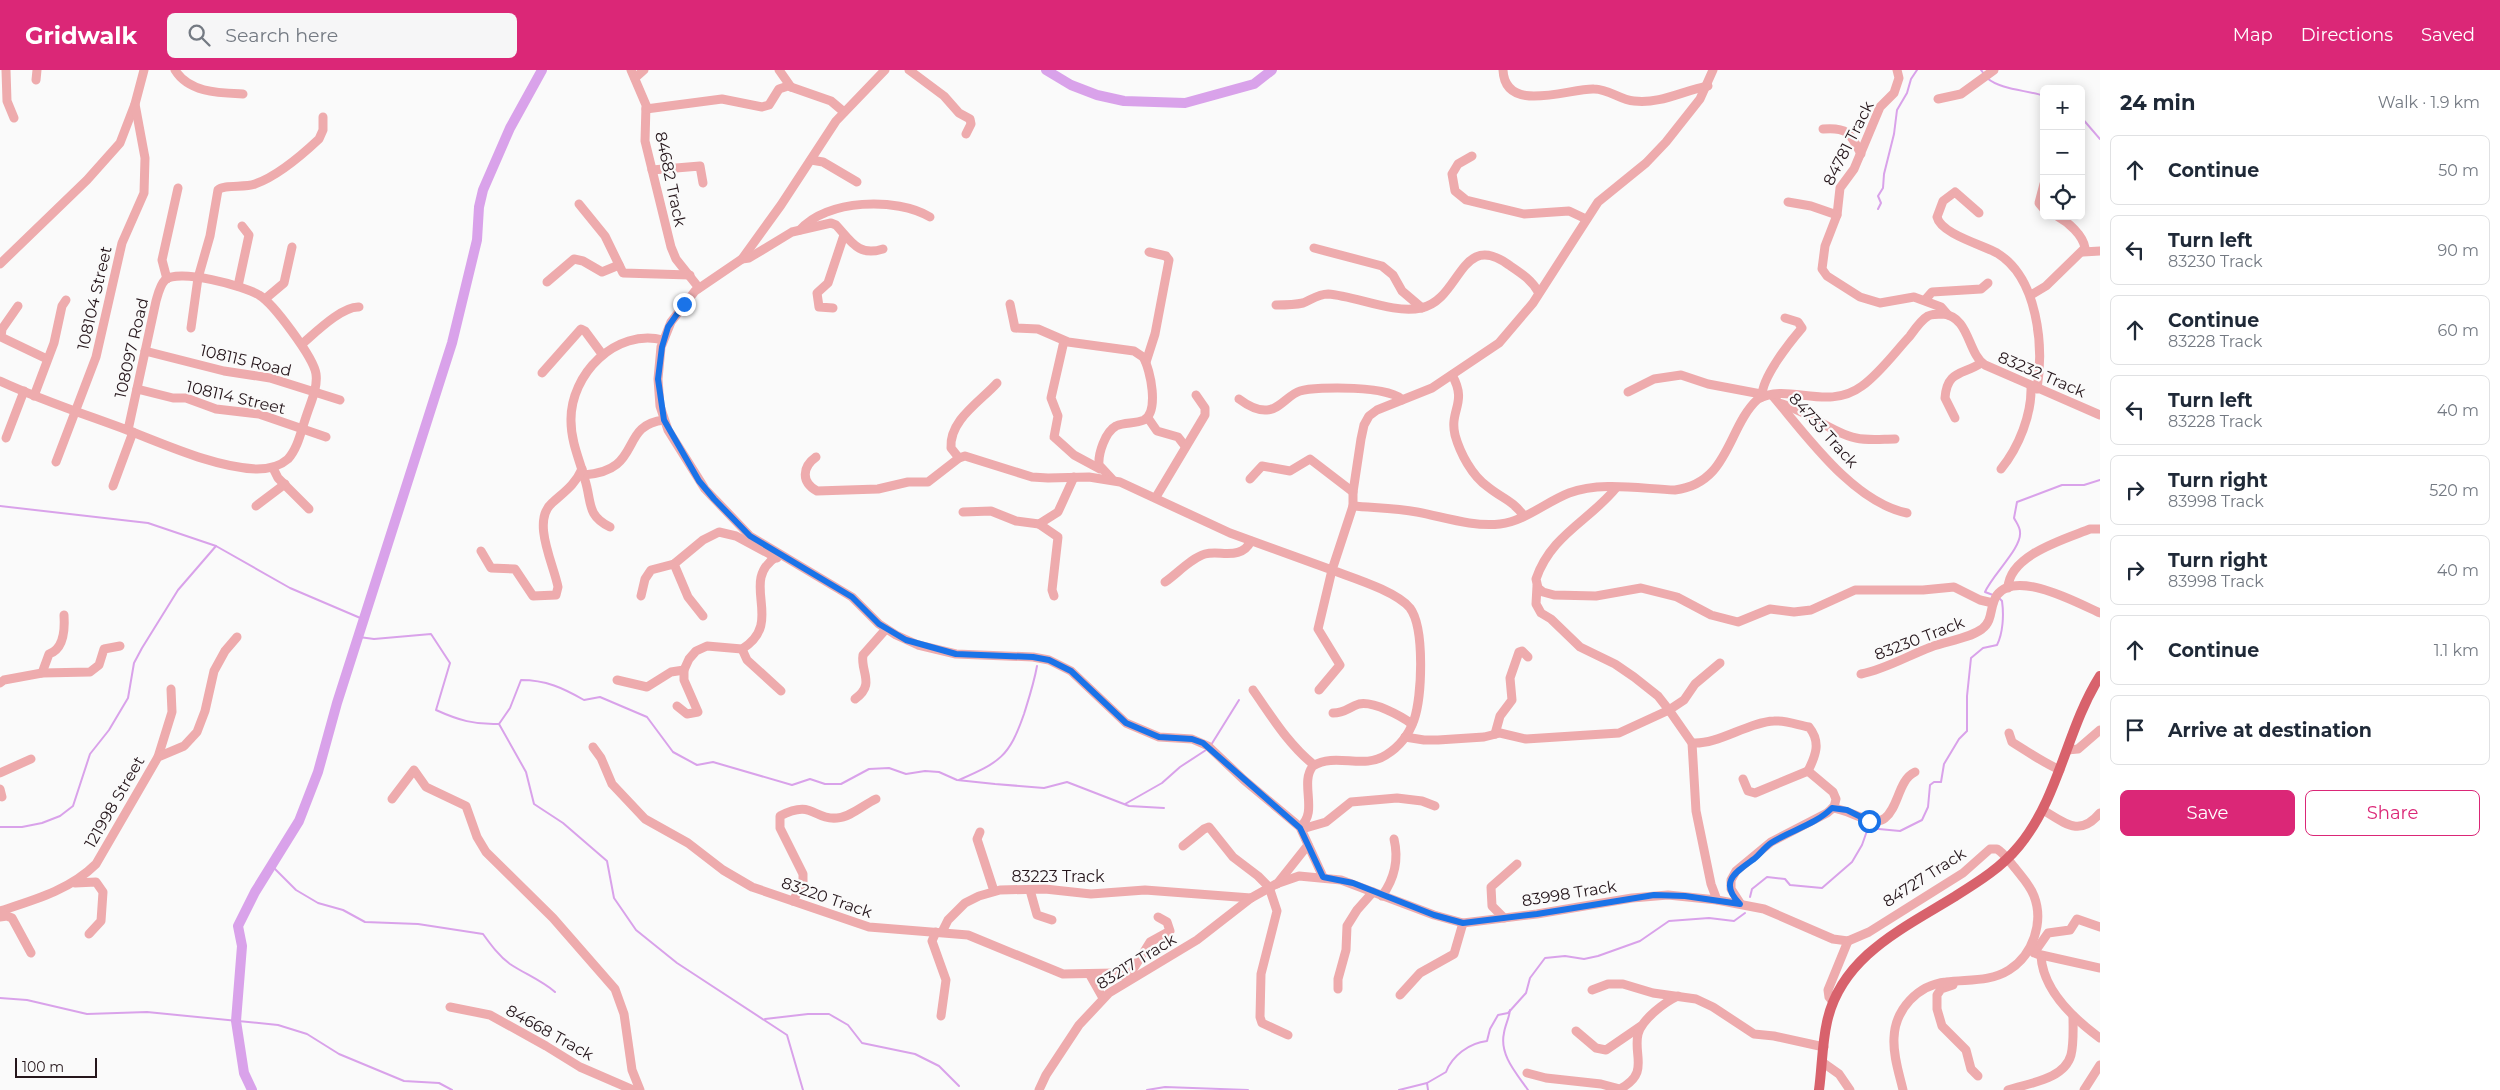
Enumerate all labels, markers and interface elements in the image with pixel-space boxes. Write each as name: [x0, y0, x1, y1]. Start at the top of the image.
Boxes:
search box: [167, 13, 517, 58]
text: Gridwalk: [25, 21, 137, 50]
icon: search: [185, 21, 213, 49]
text: Search here: [225, 24, 338, 47]
text: Map: [2233, 24, 2273, 46]
text: Directions: [2301, 24, 2393, 46]
text: Saved: [2421, 24, 2475, 46]
map controls: [2040, 85, 2085, 220]
button: +: [2040, 85, 2085, 130]
text: 24 min: [2120, 90, 2195, 115]
text: Walk · 1.9 km: [2378, 93, 2480, 112]
street label: 84781 Track: [1819, 98, 1878, 188]
street label: 84682 Track: [651, 130, 690, 229]
button: −: [2040, 130, 2085, 175]
icon: ahead: [2121, 156, 2149, 184]
text: Continue: [2168, 159, 2259, 182]
text: 50 m: [2438, 161, 2479, 180]
button: locate: [2040, 175, 2085, 220]
text: Turn left: [2168, 229, 2253, 252]
icon: left: [2121, 236, 2149, 264]
text: 90 m: [2437, 241, 2479, 260]
street label: 108104 Street: [73, 244, 116, 352]
text: 83230 Track: [2168, 252, 2263, 271]
route end: [673, 293, 696, 316]
street label: 108097 Road: [111, 296, 152, 400]
text: Continue: [2168, 309, 2259, 332]
icon: ahead: [2121, 316, 2149, 344]
text: 60 m: [2437, 321, 2479, 340]
text: 83228 Track: [2168, 332, 2262, 351]
street label: 108115 Road: [198, 341, 293, 380]
street label: 83232 Track: [1995, 348, 2089, 402]
street label: 108114 Street: [184, 377, 288, 418]
street label: 84733 Track: [1785, 389, 1862, 472]
text: Turn left: [2168, 389, 2253, 412]
icon: left: [2121, 396, 2149, 424]
text: 40 m: [2437, 401, 2479, 420]
text: 83228 Track: [2168, 412, 2262, 431]
text: Turn right: [2168, 469, 2268, 492]
icon: right: [2121, 476, 2149, 504]
text: 520 m: [2429, 481, 2479, 500]
text: 83998 Track: [2168, 492, 2264, 511]
text: Turn right: [2168, 549, 2268, 572]
icon: right: [2121, 556, 2149, 584]
text: 40 m: [2437, 561, 2479, 580]
text: 83998 Track: [2168, 572, 2264, 591]
street label: 83230 Track: [1872, 612, 1967, 664]
icon: ahead: [2121, 636, 2149, 664]
text: Continue: [2168, 639, 2259, 662]
text: 1.1 km: [2434, 641, 2479, 660]
icon: arrive: [2121, 716, 2149, 744]
text: Arrive at destination: [2168, 719, 2372, 742]
street label: 121998 Street: [80, 753, 149, 852]
button: Save: [2120, 790, 2295, 836]
button: Share: [2305, 790, 2480, 836]
route start: [1858, 810, 1881, 833]
street label: 84727 Track: [1879, 843, 1970, 911]
street label: 83223 Track: [1011, 867, 1105, 886]
street label: 83220 Track: [779, 873, 875, 922]
street label: 83998 Track: [1520, 877, 1618, 910]
street label: 83217 Track: [1093, 929, 1180, 993]
street label: 84668 Track: [503, 1001, 597, 1065]
scale bar: [15, 1055, 98, 1078]
text: 100 m: [22, 1058, 64, 1076]

